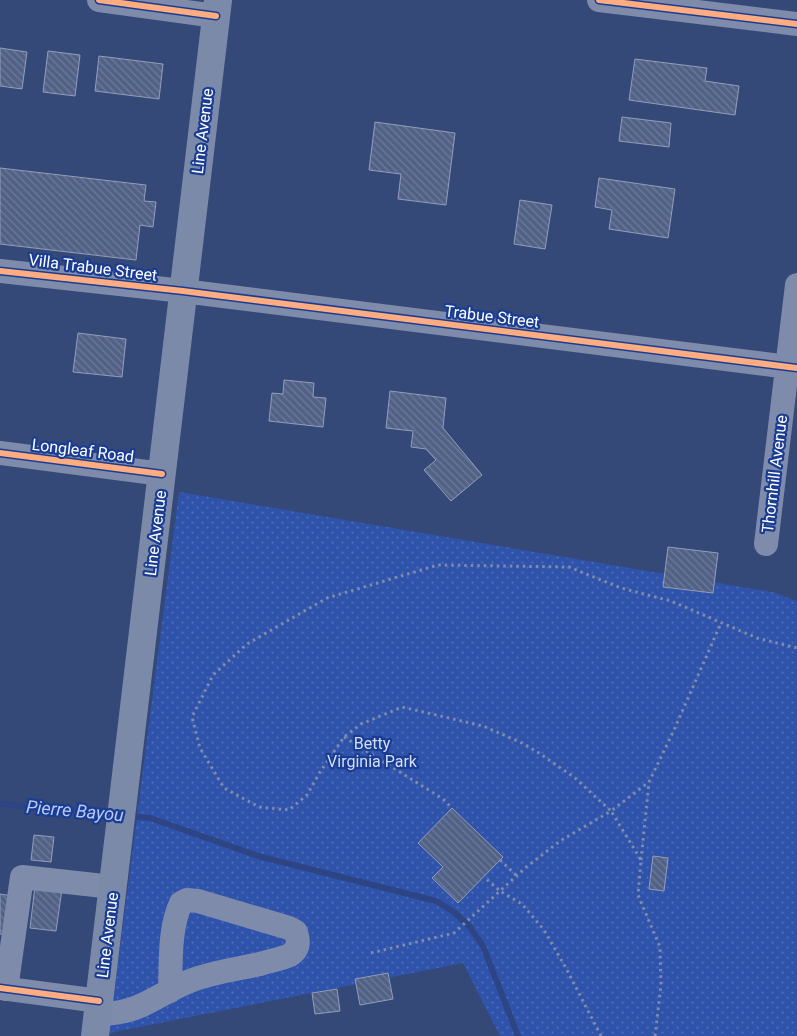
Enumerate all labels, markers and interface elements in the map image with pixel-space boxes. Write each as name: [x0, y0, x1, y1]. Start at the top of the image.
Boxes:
street label: Line Avenue: [188, 87, 217, 175]
street label: Villa Trabue Street: [28, 250, 158, 285]
street label: Trabue Street: [444, 301, 540, 332]
street label: Thornhill Avenue: [758, 414, 791, 534]
street label: Longleaf Road: [31, 435, 135, 466]
street label: Line Avenue: [141, 489, 170, 577]
park label: Betty Virginia Park: [327, 734, 418, 771]
water label: Pierre Bayou: [25, 796, 125, 825]
street label: Line Avenue: [93, 891, 122, 979]

